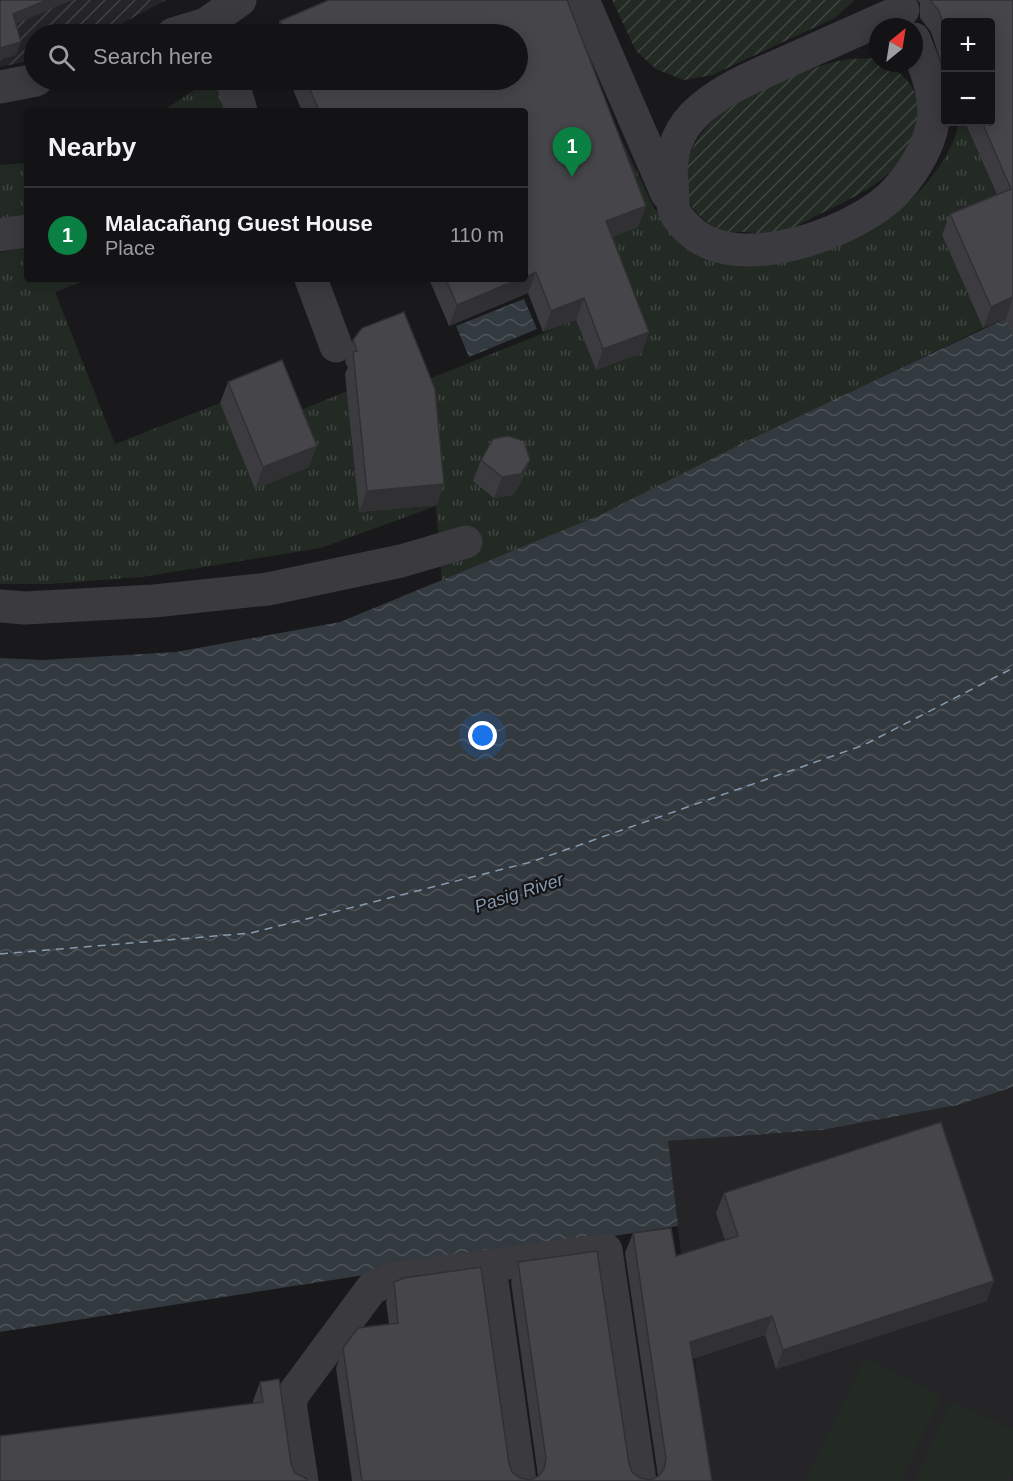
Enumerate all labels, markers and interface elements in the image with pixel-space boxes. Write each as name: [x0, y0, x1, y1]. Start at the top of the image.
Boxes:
north arrow: [869, 18, 923, 72]
map controls: [941, 18, 995, 126]
button: +: [941, 18, 995, 72]
search box: [24, 24, 528, 90]
icon: search: [45, 41, 78, 74]
text: Search here: [93, 44, 213, 69]
button: −: [941, 72, 995, 126]
pin: 1: [552, 128, 592, 177]
text: Nearby: [48, 132, 136, 162]
text: Malacañang Guest House: [105, 211, 373, 236]
text: 1: [62, 224, 73, 246]
text: 110 m: [450, 224, 504, 246]
text: Place: [105, 237, 155, 259]
your location: [468, 721, 497, 750]
water label: Pasig River: [472, 869, 567, 917]

